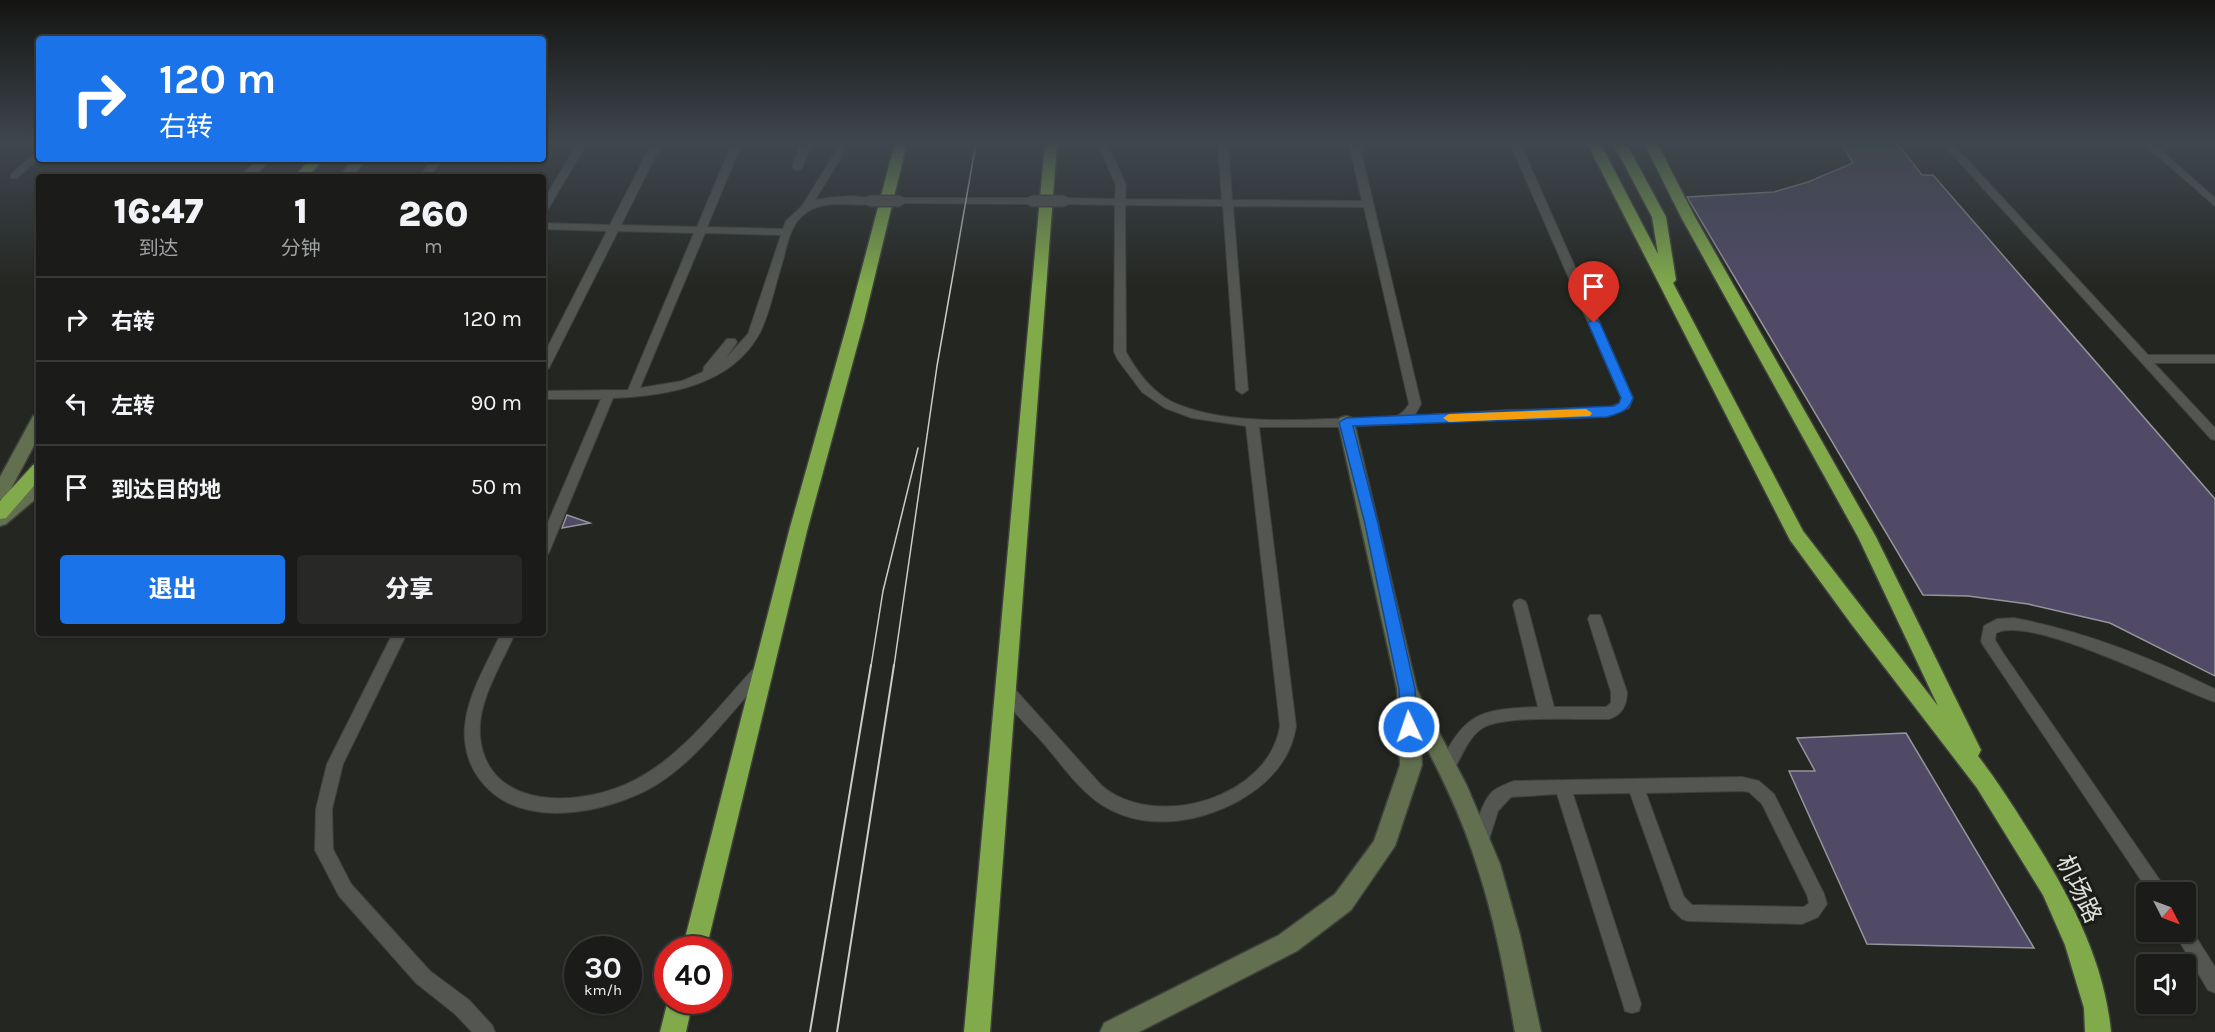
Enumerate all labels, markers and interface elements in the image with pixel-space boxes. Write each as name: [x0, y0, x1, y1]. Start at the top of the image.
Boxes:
text: 120 m: [159, 54, 276, 104]
icon: right: [60, 60, 138, 138]
text: 右转: [159, 111, 213, 143]
text: 16:47: [113, 190, 203, 232]
text: 1: [294, 190, 308, 232]
text: 260: [398, 193, 469, 235]
text: m: [424, 235, 443, 258]
text: 到达: [138, 237, 178, 260]
text: 分钟: [281, 237, 321, 260]
pin: [1568, 261, 1619, 323]
icon: arrive: [1577, 270, 1610, 303]
icon: right: [60, 303, 93, 336]
text: 120 m: [463, 306, 522, 332]
text: 右转: [111, 309, 155, 335]
icon: left: [60, 387, 93, 420]
text: 90 m: [470, 390, 522, 416]
text: 左转: [111, 393, 155, 419]
icon: arrive: [60, 471, 93, 504]
text: 50 m: [471, 474, 522, 500]
text: 到达目的地: [111, 477, 221, 503]
button: 退出: [60, 555, 285, 624]
button: 分享: [297, 555, 522, 624]
position arrow: [1377, 695, 1441, 759]
street label: 机场路: [2051, 851, 2107, 927]
north arrow: [2136, 882, 2196, 942]
map controls: [2136, 882, 2196, 1014]
speed limit sign: 40: [654, 936, 732, 1014]
text: 30: [584, 950, 622, 986]
button: sound: [2136, 954, 2196, 1014]
text: km/h: [584, 981, 622, 999]

